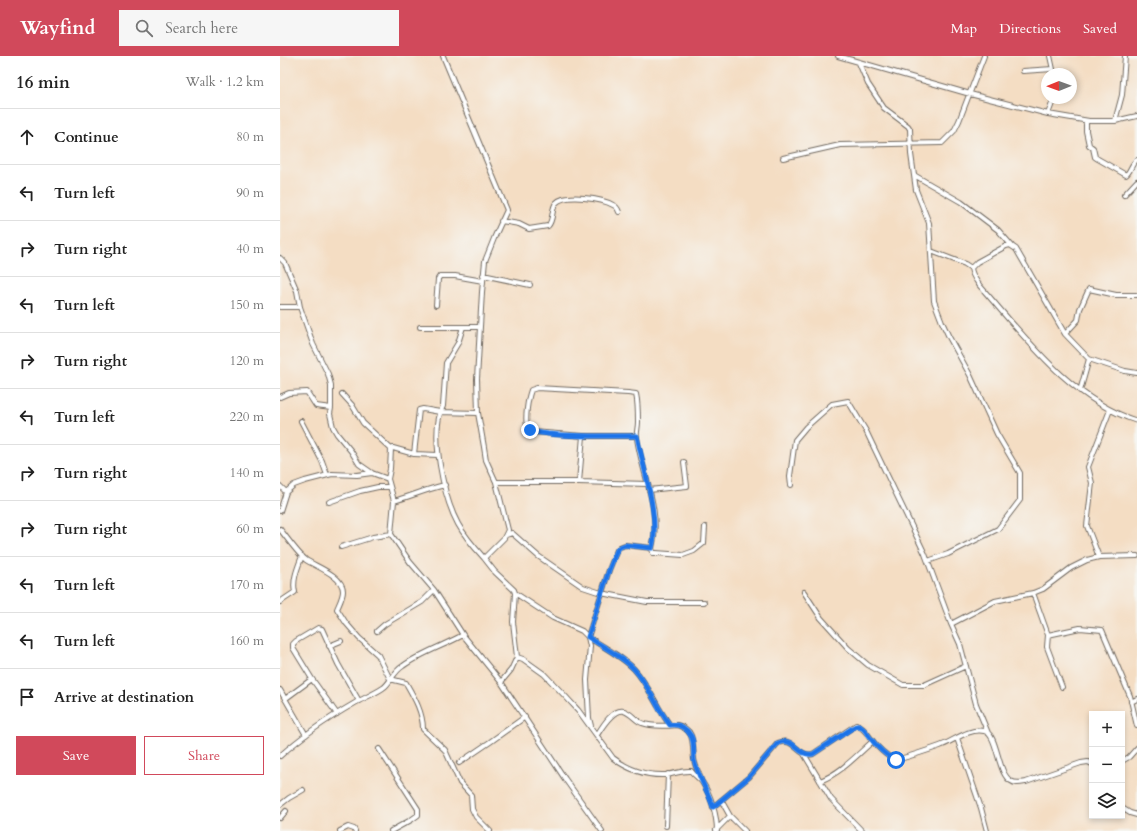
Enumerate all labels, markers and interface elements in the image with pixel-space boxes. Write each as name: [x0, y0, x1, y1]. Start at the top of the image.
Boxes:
search box: [119, 10, 399, 46]
text: Wayfind: [20, 15, 95, 41]
icon: search: [133, 17, 155, 39]
text: Search here: [165, 18, 238, 38]
text: Map: [951, 19, 977, 38]
text: Directions: [999, 19, 1061, 38]
text: Saved: [1083, 19, 1117, 38]
north arrow: [1041, 68, 1077, 104]
text: 16 min: [16, 71, 70, 94]
text: Walk · 1.2 km: [185, 73, 264, 91]
icon: ahead: [16, 126, 38, 148]
text: Continue: [54, 127, 119, 147]
text: 80 m: [236, 128, 264, 146]
icon: left: [16, 182, 38, 204]
text: Turn left: [54, 183, 115, 203]
text: 90 m: [236, 184, 264, 202]
icon: right: [16, 238, 38, 260]
text: Turn right: [54, 239, 127, 259]
text: 40 m: [236, 240, 264, 258]
icon: left: [16, 294, 38, 316]
text: Turn left: [54, 295, 115, 315]
text: 150 m: [230, 296, 264, 314]
icon: right: [16, 350, 38, 372]
text: Turn right: [54, 351, 127, 371]
text: 120 m: [230, 352, 264, 370]
icon: left: [16, 406, 38, 428]
text: Turn left: [54, 407, 115, 427]
text: 220 m: [230, 408, 264, 426]
route end: [521, 421, 539, 439]
icon: right: [16, 462, 38, 484]
text: Turn right: [54, 463, 127, 483]
text: 140 m: [230, 464, 264, 482]
icon: right: [16, 518, 38, 540]
text: Turn right: [54, 519, 127, 539]
text: 60 m: [236, 520, 264, 538]
icon: left: [16, 574, 38, 596]
text: Turn left: [54, 575, 115, 595]
text: 170 m: [230, 576, 264, 594]
icon: left: [16, 630, 38, 652]
text: Turn left: [54, 631, 115, 651]
text: 160 m: [230, 632, 264, 650]
icon: arrive: [16, 686, 38, 708]
text: Arrive at destination: [54, 687, 194, 707]
map controls: [1089, 711, 1125, 819]
button: +: [1089, 711, 1125, 747]
button: Save: [16, 736, 136, 775]
button: Share: [144, 736, 264, 775]
button: −: [1089, 747, 1125, 783]
route start: [887, 751, 905, 769]
button: layers: [1089, 783, 1125, 819]

